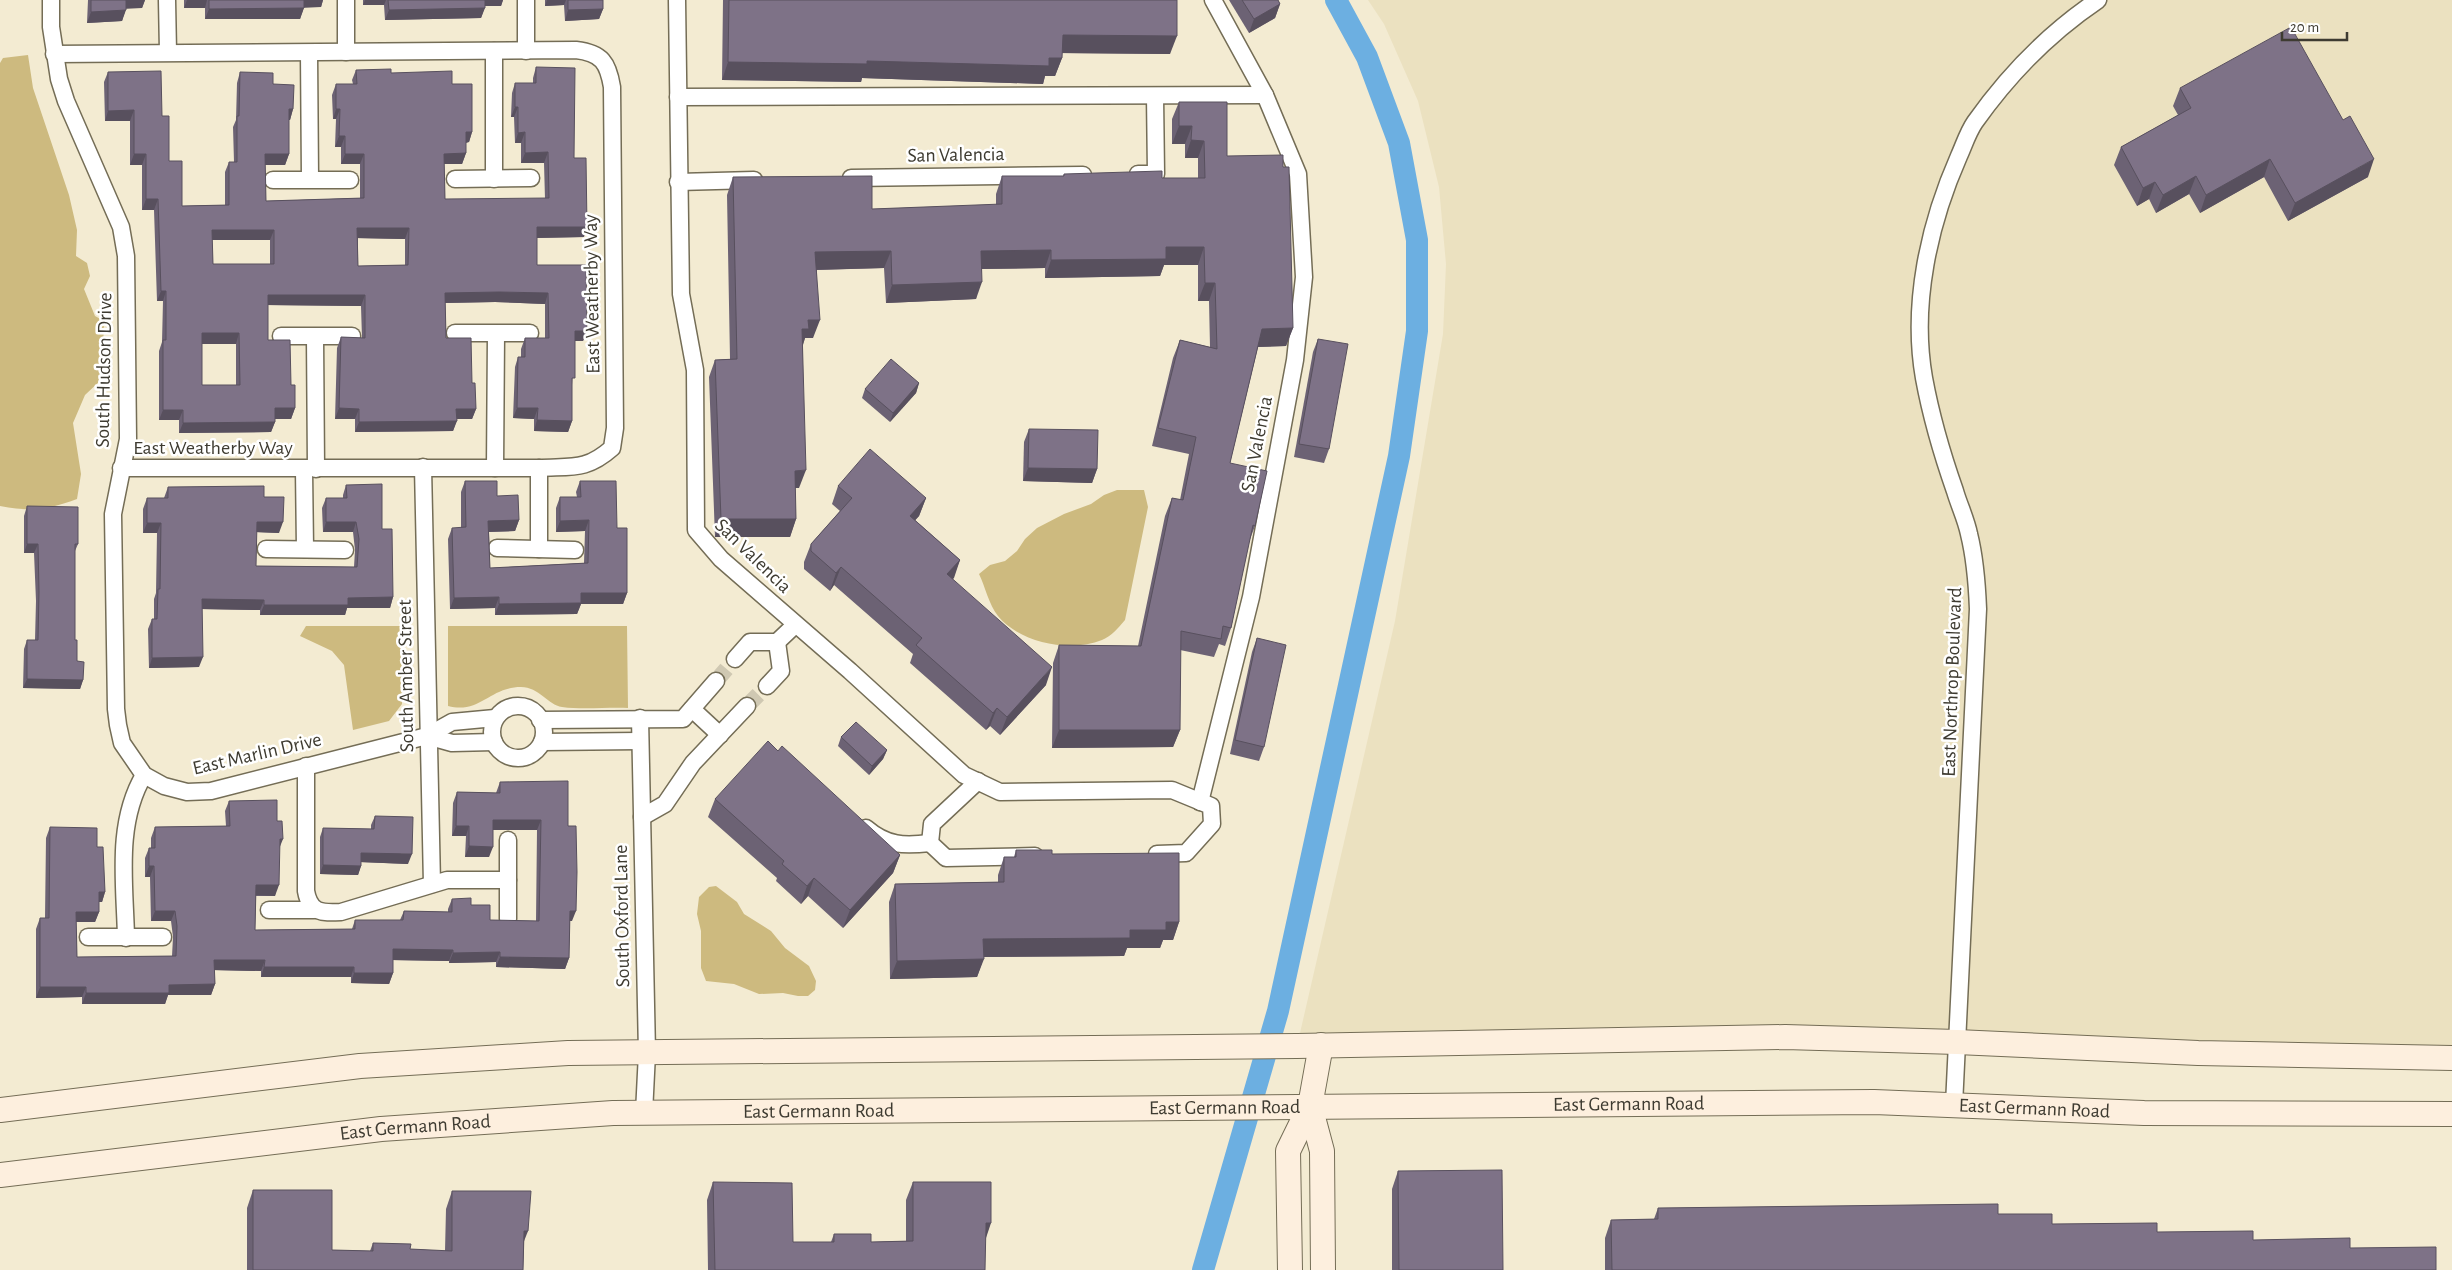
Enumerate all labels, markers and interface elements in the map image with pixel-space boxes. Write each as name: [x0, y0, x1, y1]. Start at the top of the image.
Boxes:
scale bar: [2282, 10, 2347, 42]
text: 20 m: [2290, 20, 2319, 35]
street label: San Valencia: [907, 144, 1005, 166]
street label: East Weatherby Way: [581, 214, 603, 374]
street label: South Hudson Drive: [93, 292, 115, 448]
street label: San Valencia: [1238, 394, 1276, 494]
street label: East Weatherby Way: [133, 438, 293, 458]
street label: San Valencia: [711, 515, 795, 597]
street label: East Northrop Boulevard: [1939, 587, 1965, 777]
street label: South Amber Street: [395, 599, 417, 753]
street label: East Marlin Drive: [191, 729, 323, 779]
street label: South Oxford Lane: [611, 844, 633, 988]
street label: East Germann Road: [1553, 1093, 1705, 1115]
street label: East Germann Road: [1958, 1095, 2111, 1122]
street label: East Germann Road: [1149, 1097, 1301, 1118]
street label: East Germann Road: [743, 1101, 895, 1122]
street label: East Germann Road: [339, 1111, 491, 1144]

